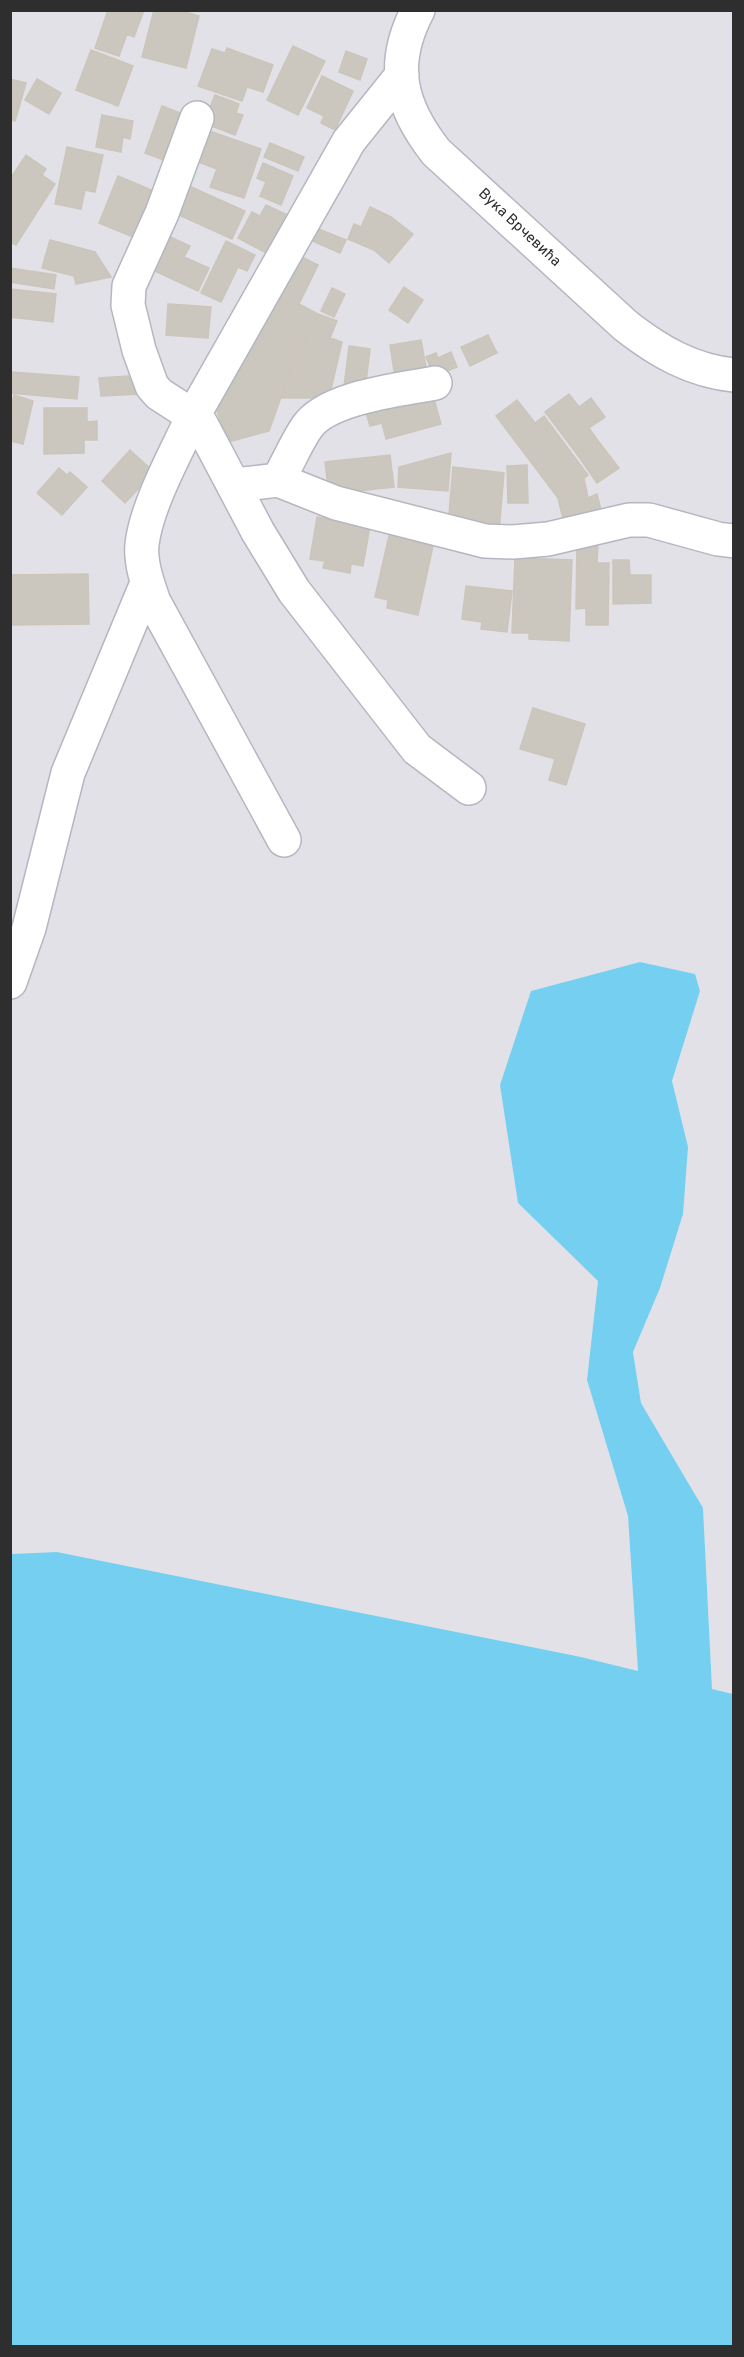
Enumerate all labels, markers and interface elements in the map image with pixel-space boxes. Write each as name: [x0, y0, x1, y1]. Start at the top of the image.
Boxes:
street label: Вука Врчевића: [474, 185, 564, 271]

